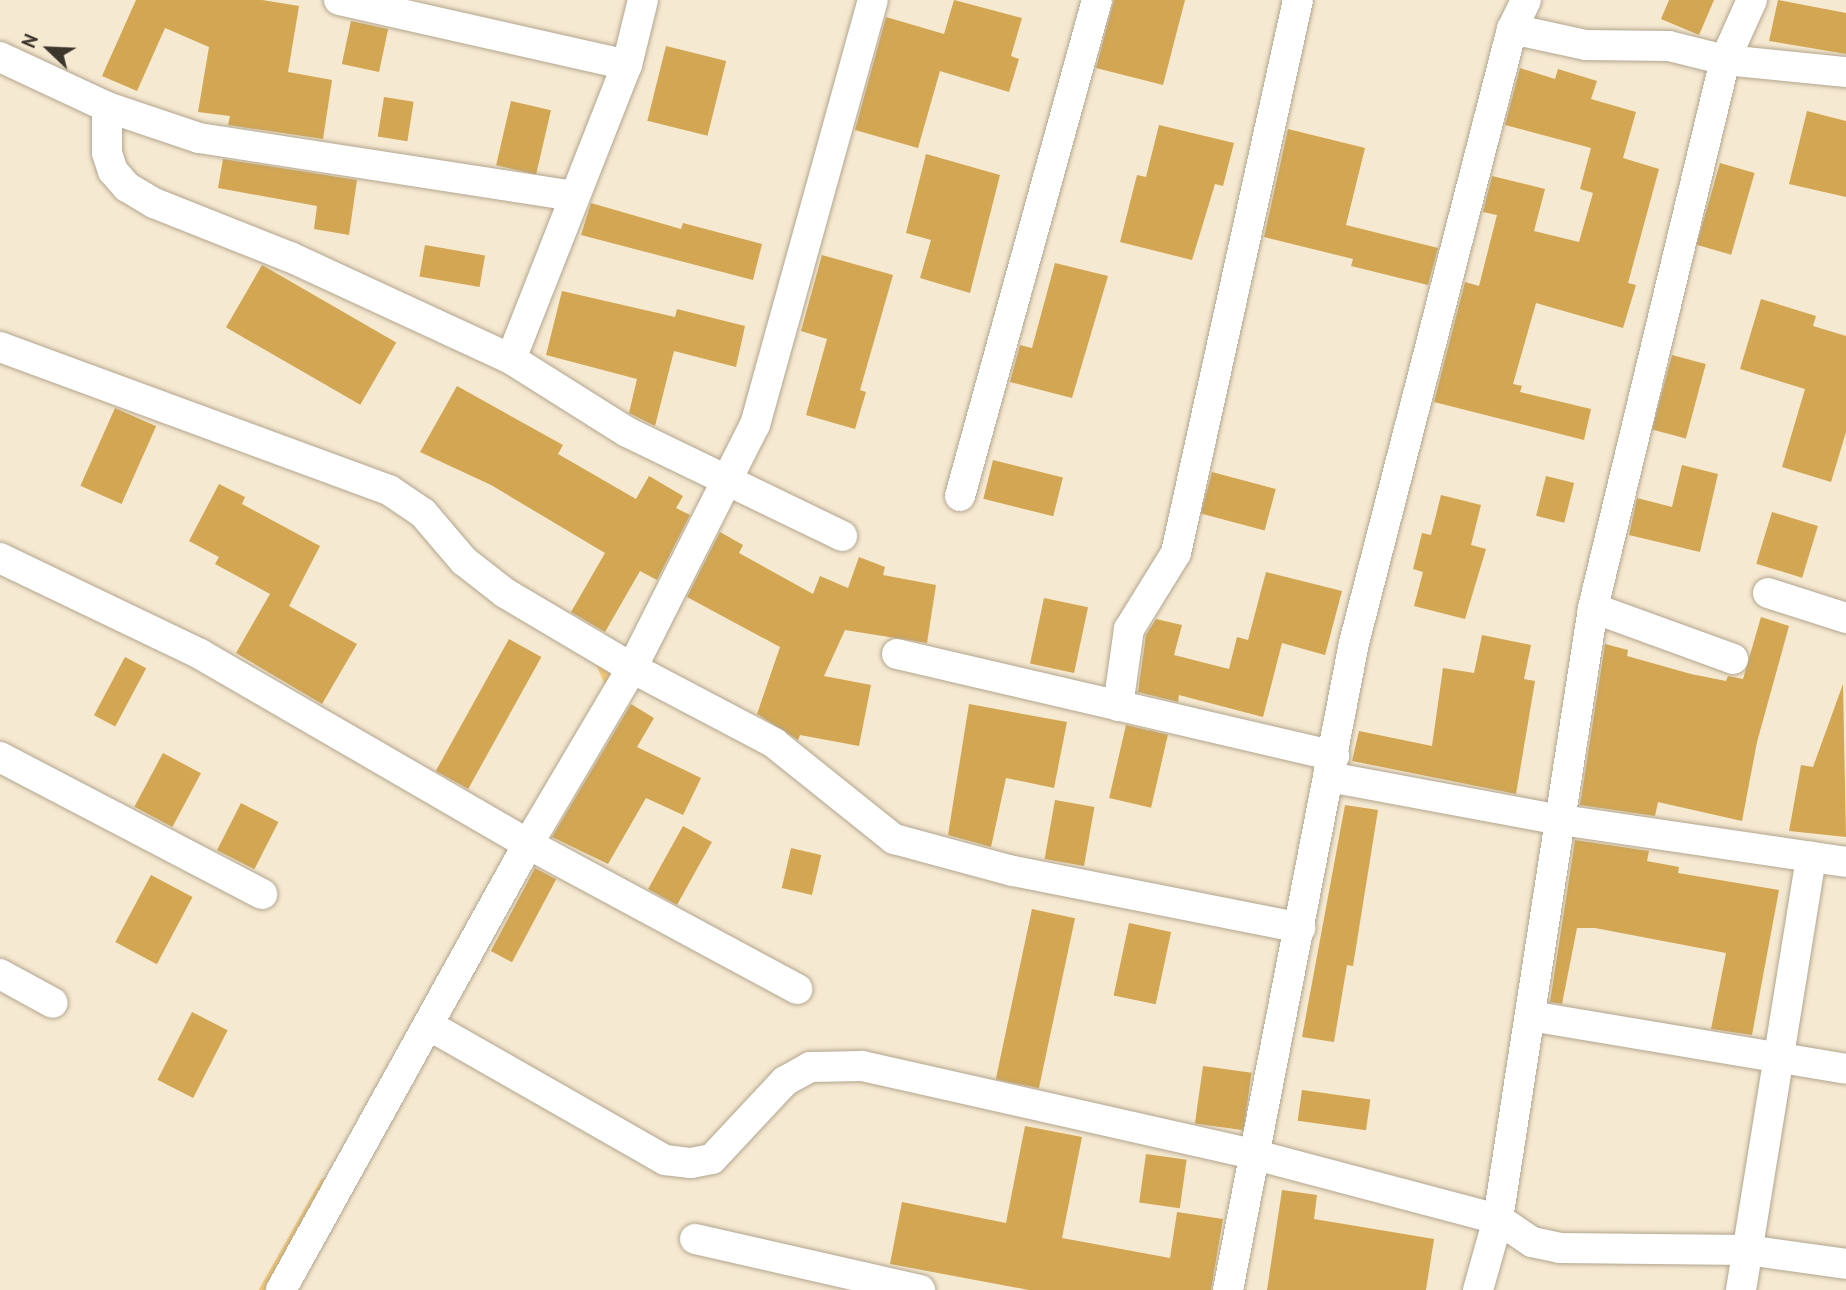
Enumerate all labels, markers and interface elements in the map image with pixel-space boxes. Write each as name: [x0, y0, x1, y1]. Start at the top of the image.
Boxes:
north arrow: [14, 14, 84, 84]
text: N: [16, 30, 43, 51]

